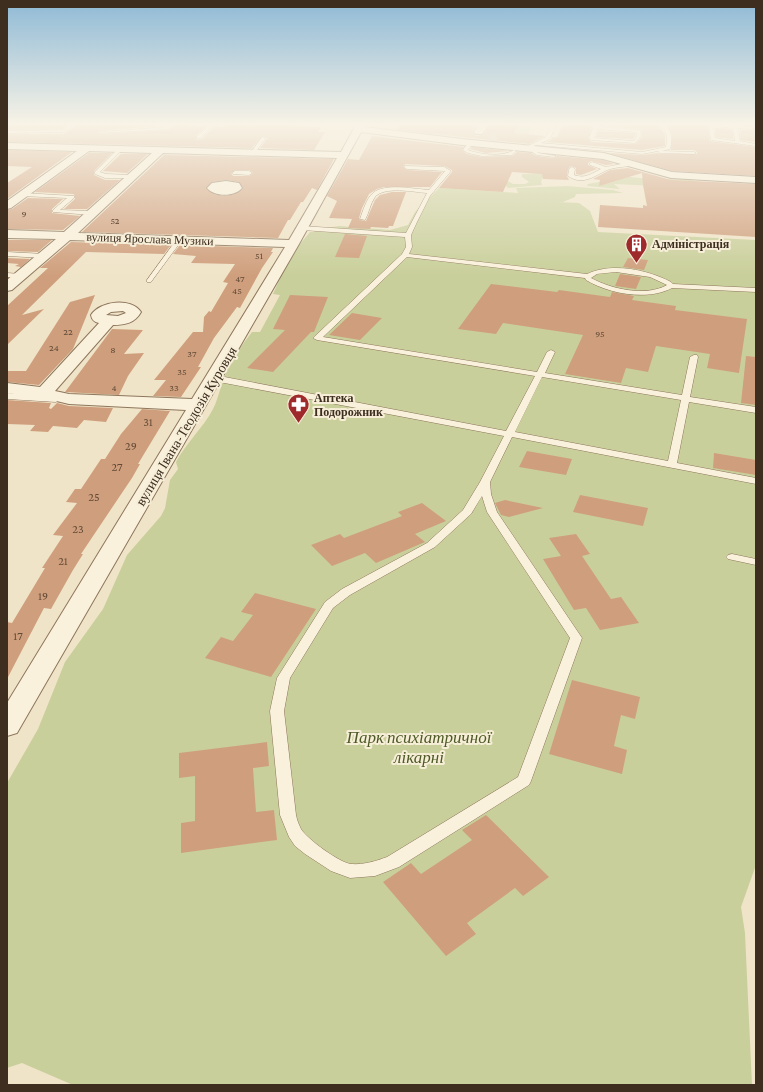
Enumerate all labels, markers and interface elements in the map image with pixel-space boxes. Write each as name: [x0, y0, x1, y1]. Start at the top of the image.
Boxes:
house number: 9: [21, 208, 27, 219]
house number: 52: [110, 215, 120, 226]
street label: вулиця Ярослава Музики: [86, 230, 214, 248]
building icon: Адміністрація: [623, 231, 649, 264]
place label: Адміністрація: [652, 237, 730, 251]
house number: 51: [255, 250, 263, 261]
house number: 47: [235, 273, 245, 284]
house number: 45: [232, 285, 242, 296]
house number: 22: [63, 326, 73, 337]
house number: 95: [595, 328, 605, 339]
house number: 24: [49, 342, 59, 353]
street label: вулиця Івана-Теодозія Куровця: [132, 343, 240, 509]
house number: 8: [110, 344, 116, 355]
house number: 37: [187, 348, 197, 359]
house number: 35: [177, 366, 187, 377]
house number: 4: [111, 382, 117, 393]
house number: 33: [169, 382, 179, 393]
place label: Аптека Подорожник: [314, 391, 383, 419]
pharmacy icon: Аптека Подорожник: [286, 392, 312, 425]
house number: 31: [143, 415, 153, 429]
house number: 29: [125, 439, 137, 453]
house number: 27: [111, 460, 123, 474]
house number: 25: [88, 490, 100, 504]
house number: 23: [72, 522, 84, 536]
house number: 21: [58, 554, 68, 568]
house number: 19: [38, 589, 48, 603]
house number: 17: [13, 629, 23, 643]
park label: Парк психіатричної лікарні: [346, 728, 493, 767]

